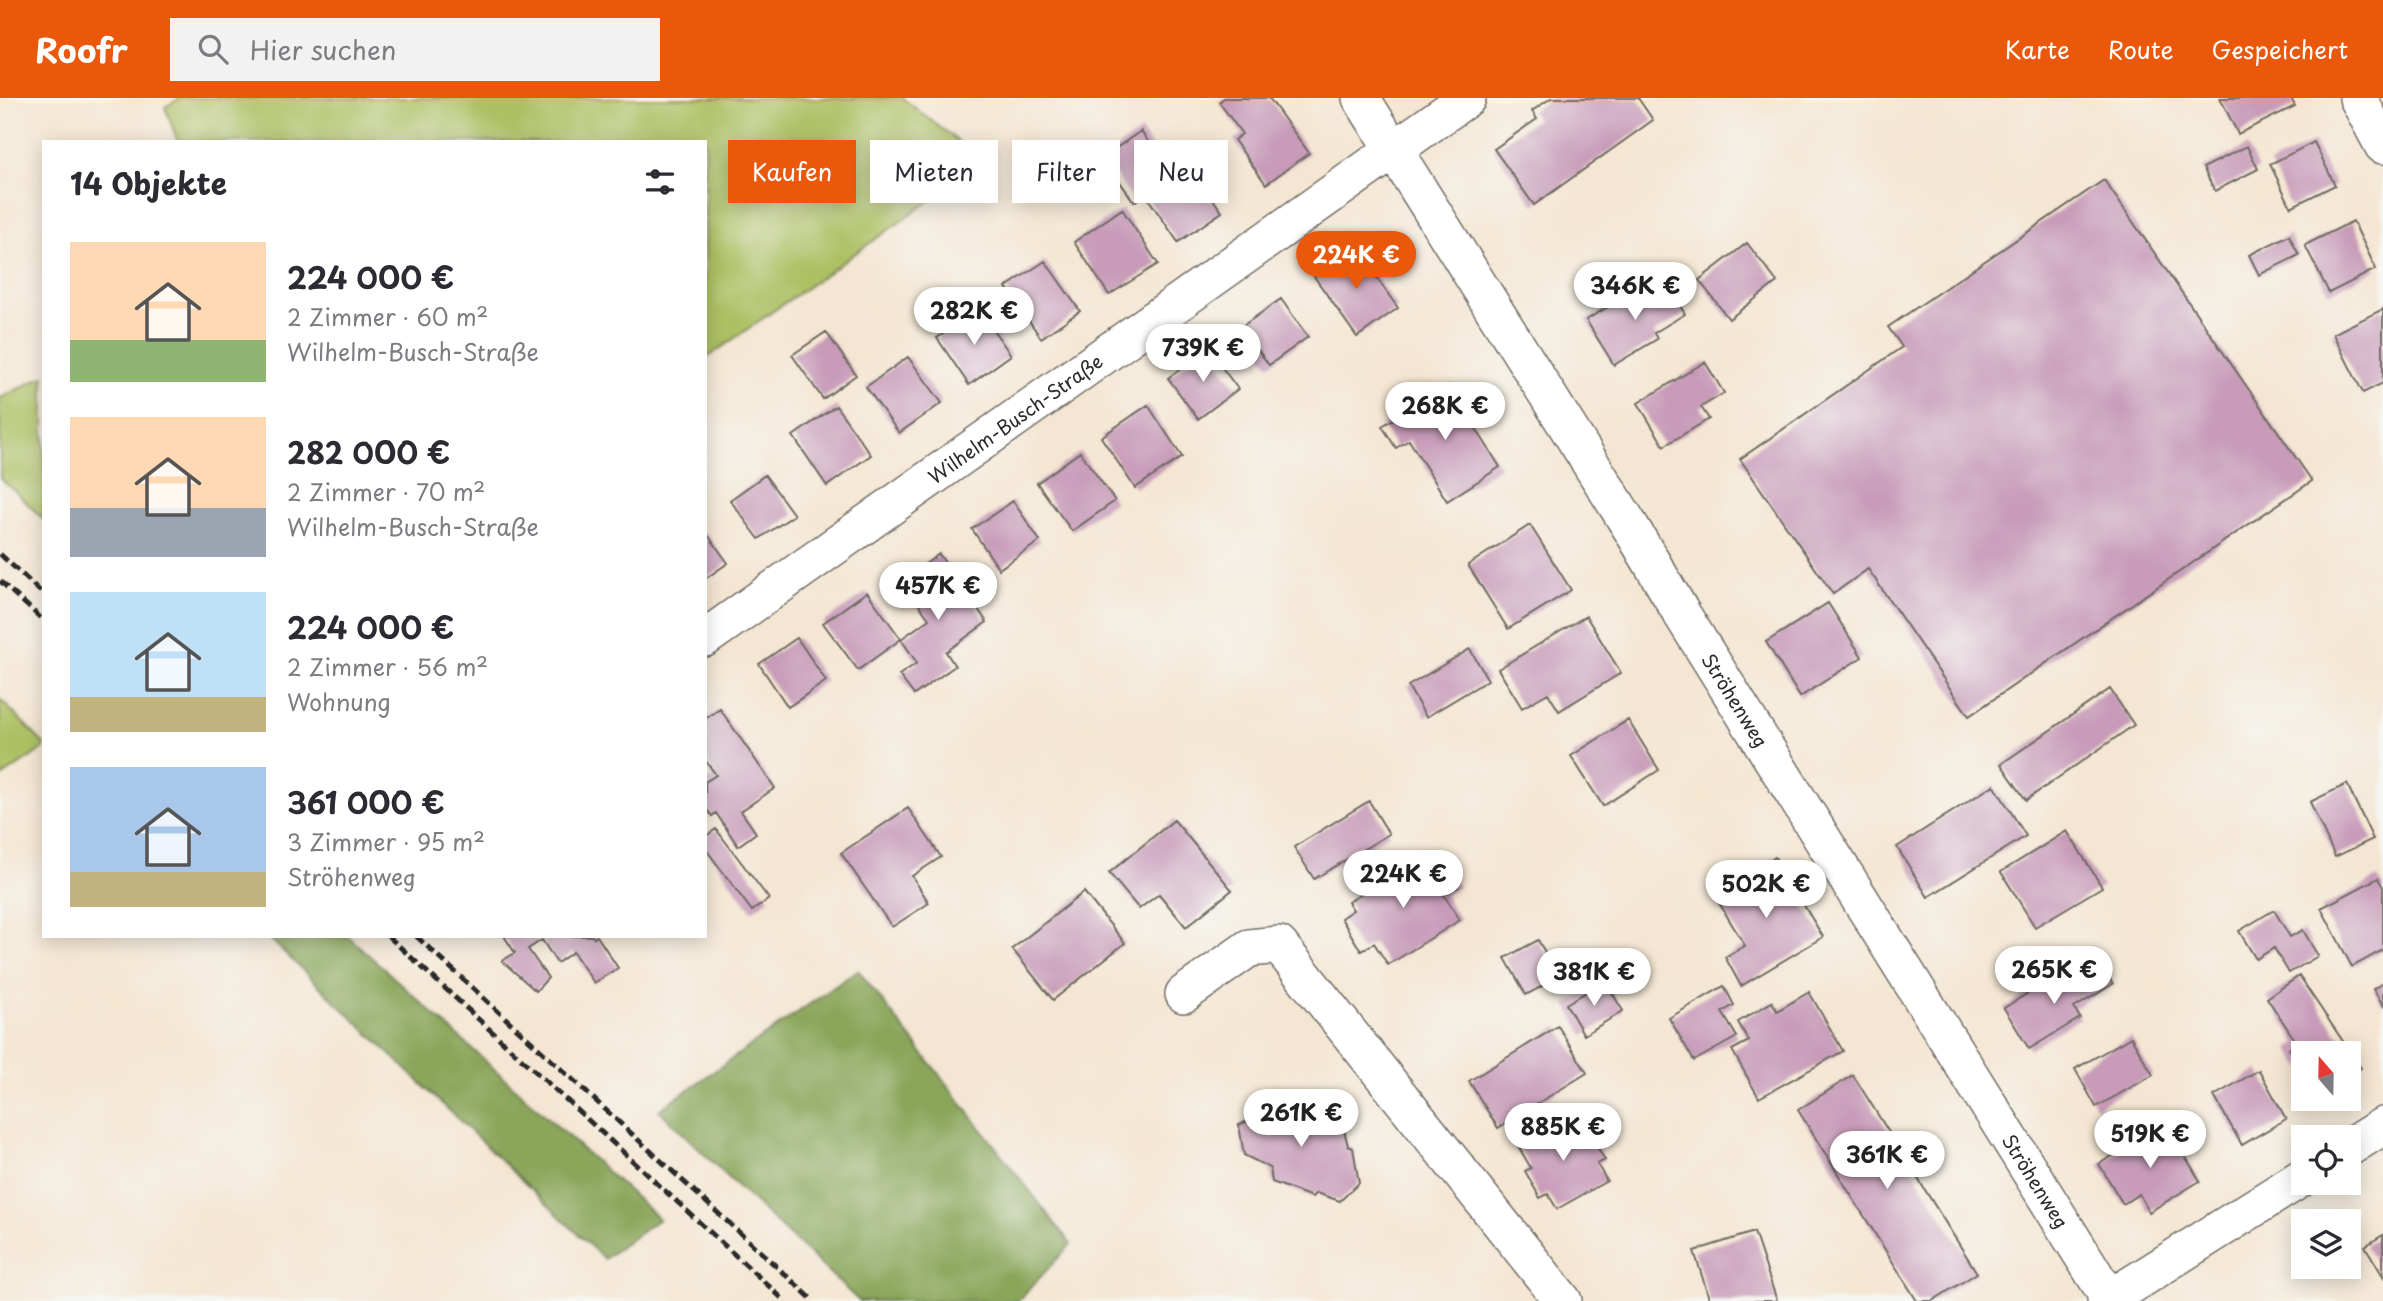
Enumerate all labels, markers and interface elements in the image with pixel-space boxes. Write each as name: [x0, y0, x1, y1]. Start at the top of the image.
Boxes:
search box: [170, 18, 660, 81]
text: Roofr: [35, 24, 128, 74]
icon: search: [194, 30, 232, 68]
text: Hier suchen: [250, 30, 396, 69]
text: Karte: [2005, 31, 2070, 67]
text: Route: [2108, 31, 2174, 67]
text: Gespeichert: [2212, 31, 2348, 67]
chip: Kaufen: [728, 140, 856, 203]
chip: Mieten: [870, 140, 998, 203]
chip: Filter: [1012, 140, 1120, 203]
chip: Neu: [1134, 140, 1228, 203]
text: 14 Objekte: [70, 160, 227, 205]
icon: filters: [641, 163, 679, 201]
pin: 224K €: [1299, 232, 1413, 291]
text: 224K €: [1312, 236, 1400, 271]
text: 224 000 €: [287, 254, 454, 299]
pin: 346K €: [1578, 262, 1692, 322]
text: 346K €: [1590, 267, 1680, 302]
icon: home: [126, 270, 210, 354]
pin: 282K €: [917, 288, 1031, 347]
text: 282K €: [930, 292, 1018, 327]
text: 2 Zimmer · 60 m²: [287, 299, 488, 334]
pin: 739K €: [1146, 324, 1260, 384]
text: 739K €: [1162, 329, 1244, 364]
text: Wilhelm-Busch-Straße: [287, 334, 539, 369]
street label: Wilhelm-Busch-Straße: [922, 347, 1108, 490]
pin: 268K €: [1388, 382, 1502, 442]
text: 268K €: [1401, 387, 1489, 422]
text: 282 000 €: [287, 429, 450, 474]
icon: home: [126, 445, 210, 529]
text: 2 Zimmer · 70 m²: [287, 474, 485, 509]
text: Wilhelm-Busch-Straße: [287, 509, 539, 544]
pin: 457K €: [881, 562, 995, 622]
text: 457K €: [895, 567, 981, 602]
text: 224 000 €: [287, 604, 454, 649]
icon: home: [126, 620, 210, 704]
street label: Ströhenweg: [1695, 647, 1776, 753]
text: 2 Zimmer · 56 m²: [287, 649, 488, 684]
text: Wohnung: [287, 684, 391, 719]
text: 361 000 €: [287, 779, 445, 824]
icon: home: [126, 795, 210, 879]
text: 3 Zimmer · 95 m²: [287, 824, 485, 859]
pin: 224K €: [1346, 850, 1460, 910]
text: 224K €: [1359, 855, 1447, 890]
text: Ströhenweg: [287, 859, 416, 894]
pin: 502K €: [1709, 860, 1823, 920]
text: 502K €: [1721, 865, 1811, 900]
pin: 265K €: [1997, 946, 2111, 1006]
pin: 381K €: [1537, 948, 1651, 1008]
text: 265K €: [2011, 951, 2097, 986]
text: 381K €: [1553, 953, 1635, 988]
north arrow: [2291, 1041, 2361, 1111]
map controls: [2291, 1041, 2361, 1279]
pin: 261K €: [1244, 1090, 1358, 1149]
text: 261K €: [1259, 1094, 1343, 1129]
pin: 885K €: [1506, 1104, 1620, 1163]
text: 885K €: [1520, 1108, 1606, 1143]
pin: 519K €: [2093, 1110, 2207, 1170]
text: 519K €: [2110, 1115, 2190, 1150]
button: locate: [2291, 1125, 2361, 1195]
street label: Ströhenweg: [1996, 1128, 2076, 1233]
pin: 361K €: [1830, 1132, 1944, 1191]
text: 361K €: [1846, 1136, 1928, 1171]
button: layers: [2291, 1209, 2361, 1279]

